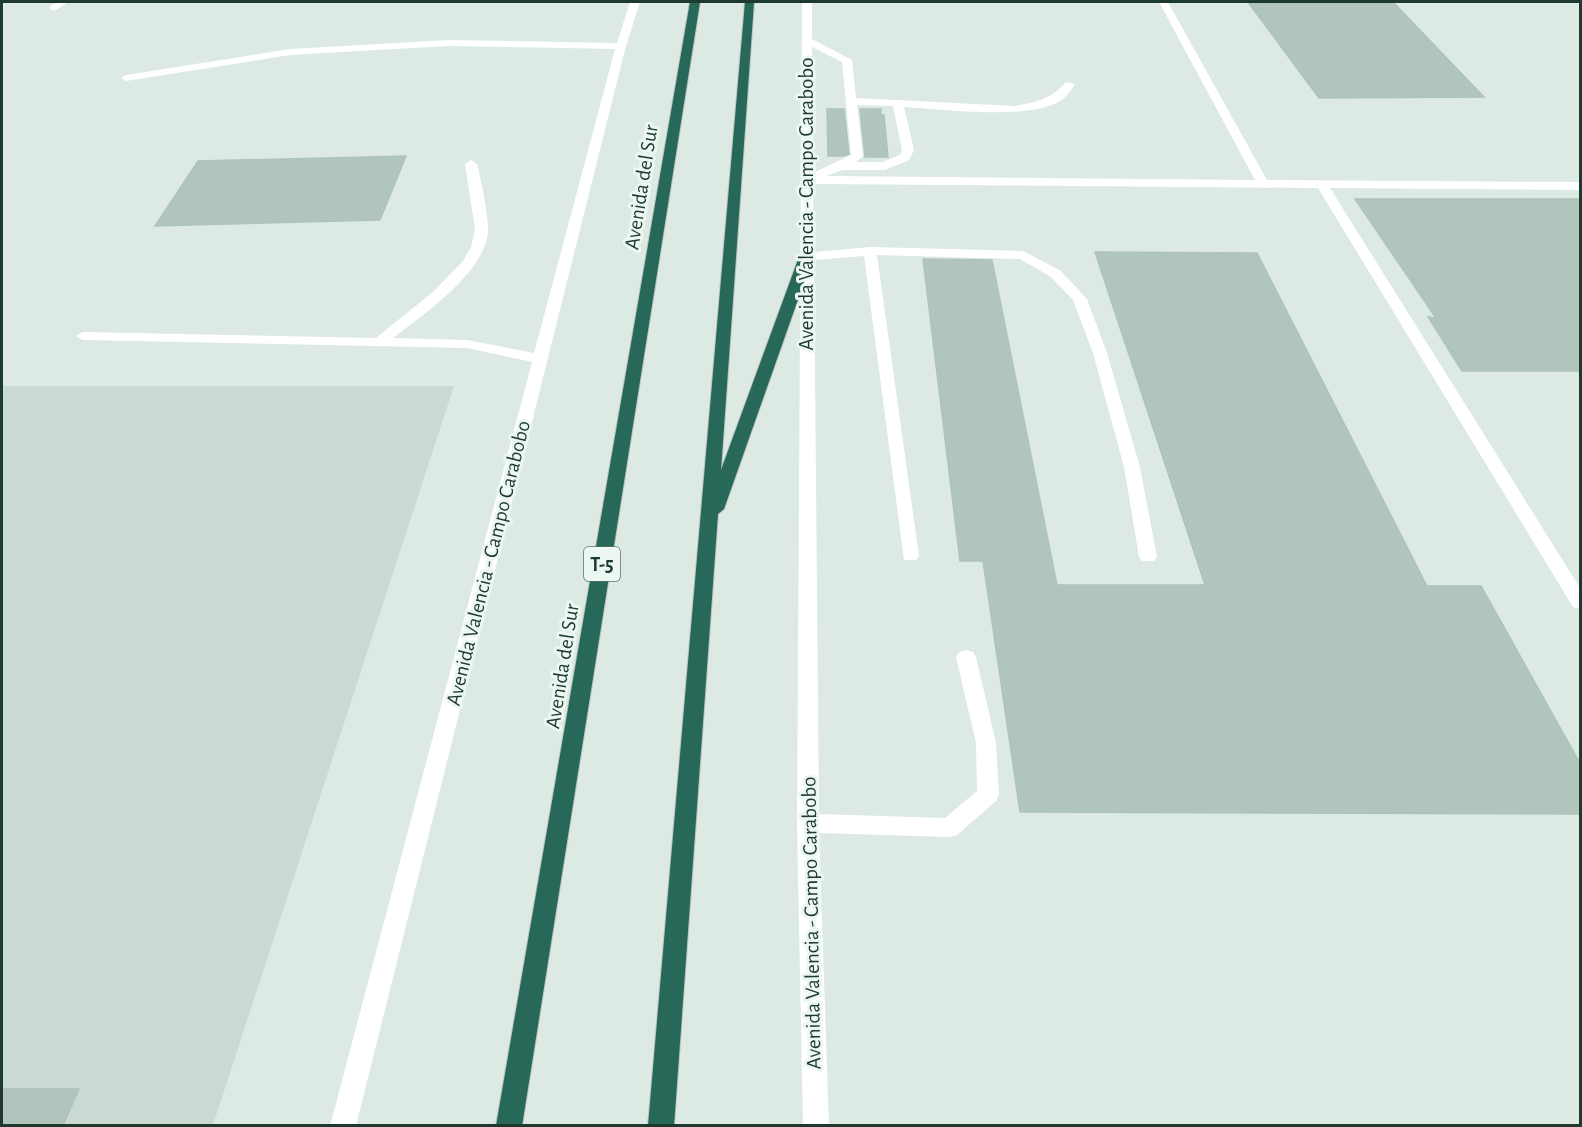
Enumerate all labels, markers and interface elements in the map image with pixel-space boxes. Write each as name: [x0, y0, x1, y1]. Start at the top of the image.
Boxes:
street label: Avenida Valencia - Campo Carabobo: [796, 58, 817, 350]
street label: Avenida del Sur: [621, 123, 662, 251]
street label: Avenida Valencia - Campo Carabobo: [443, 418, 534, 708]
road number: T-5: [584, 547, 620, 581]
street label: Avenida del Sur: [542, 602, 583, 730]
street label: Avenida Valencia - Campo Carabobo: [798, 776, 825, 1070]

